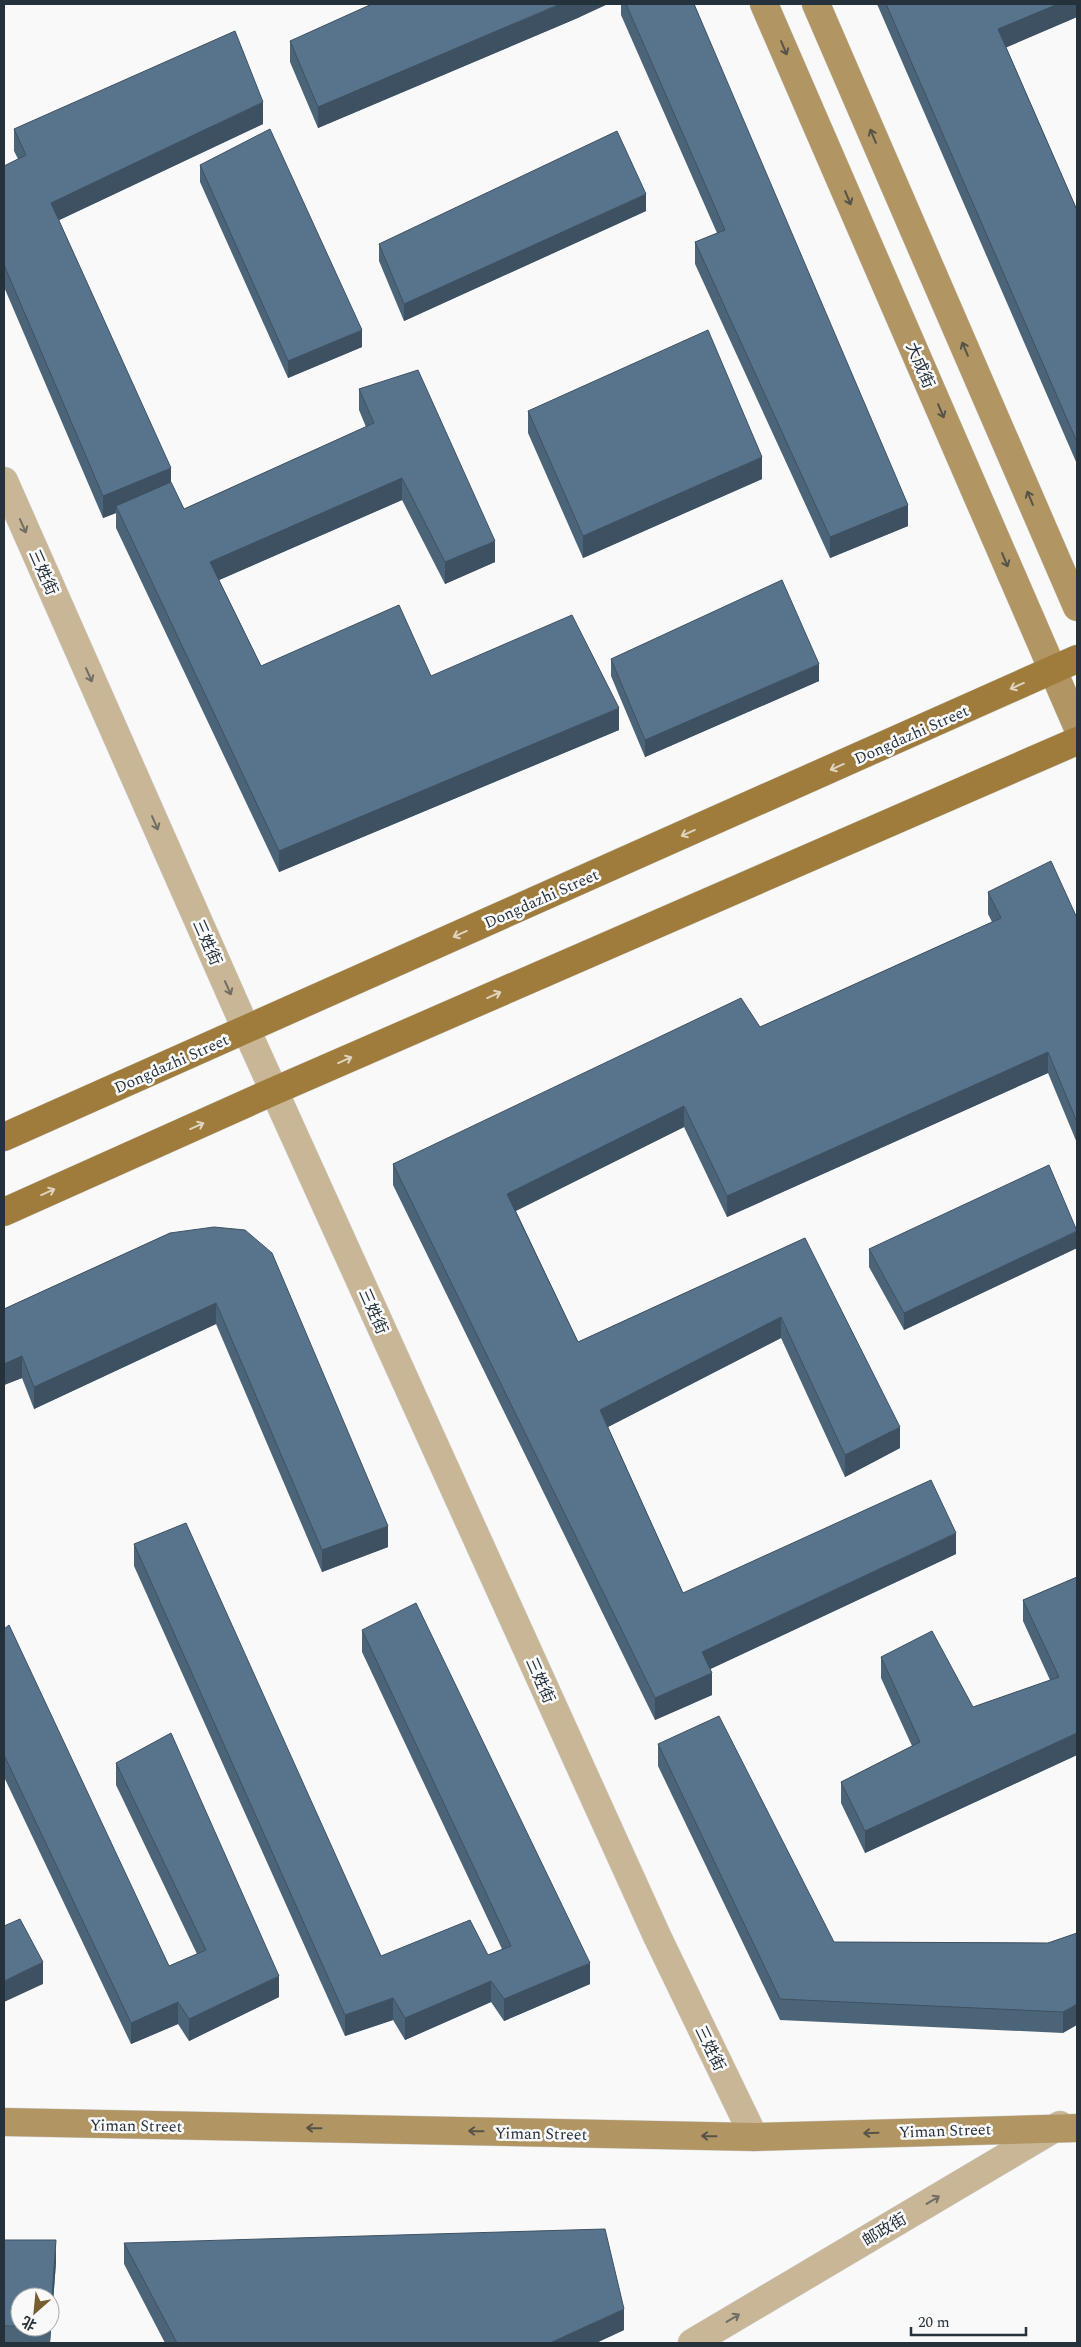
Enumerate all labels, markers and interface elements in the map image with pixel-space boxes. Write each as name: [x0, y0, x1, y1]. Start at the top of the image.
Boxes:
one-way arrow: [780, 41, 789, 56]
one-way arrow: [867, 129, 877, 144]
one-way arrow: [844, 190, 854, 205]
street label: 大成街: [900, 339, 941, 392]
one-way arrow: [960, 342, 970, 357]
one-way arrow: [936, 403, 946, 418]
one-way arrow: [1025, 491, 1034, 506]
one-way arrow: [19, 518, 29, 533]
street label: 三姓街: [22, 546, 64, 599]
one-way arrow: [1001, 552, 1011, 567]
one-way arrow: [85, 667, 95, 682]
one-way arrow: [1010, 682, 1025, 692]
street label: Dongdazhi Street: [850, 699, 973, 771]
one-way arrow: [830, 762, 845, 772]
one-way arrow: [151, 815, 160, 830]
one-way arrow: [681, 828, 696, 838]
street label: Dongdazhi Street: [480, 863, 603, 935]
street label: 三姓街: [186, 916, 228, 969]
one-way arrow: [453, 930, 468, 940]
one-way arrow: [223, 980, 233, 995]
one-way arrow: [486, 990, 501, 1000]
street label: Dongdazhi Street: [110, 1028, 233, 1100]
one-way arrow: [337, 1055, 352, 1065]
one-way arrow: [189, 1120, 204, 1130]
one-way arrow: [40, 1186, 55, 1196]
street label: 三姓街: [352, 1285, 394, 1338]
street label: 三姓街: [519, 1654, 561, 1707]
street label: 三姓街: [689, 2022, 731, 2075]
street label: Yiman Street: [90, 2113, 183, 2139]
street label: Yiman Street: [898, 2117, 992, 2145]
street label: Yiman Street: [495, 2121, 588, 2147]
one-way arrow: [306, 2123, 322, 2133]
one-way arrow: [468, 2126, 484, 2136]
one-way arrow: [863, 2128, 880, 2138]
one-way arrow: [701, 2131, 717, 2141]
one-way arrow: [926, 2194, 940, 2204]
street label: 邮政街: [858, 2207, 911, 2253]
north arrow: [10, 2287, 60, 2337]
scale bar: [911, 2304, 1026, 2336]
text: 北: [18, 2311, 40, 2336]
text: 20 m: [918, 2311, 950, 2334]
one-way arrow: [726, 2313, 740, 2323]

